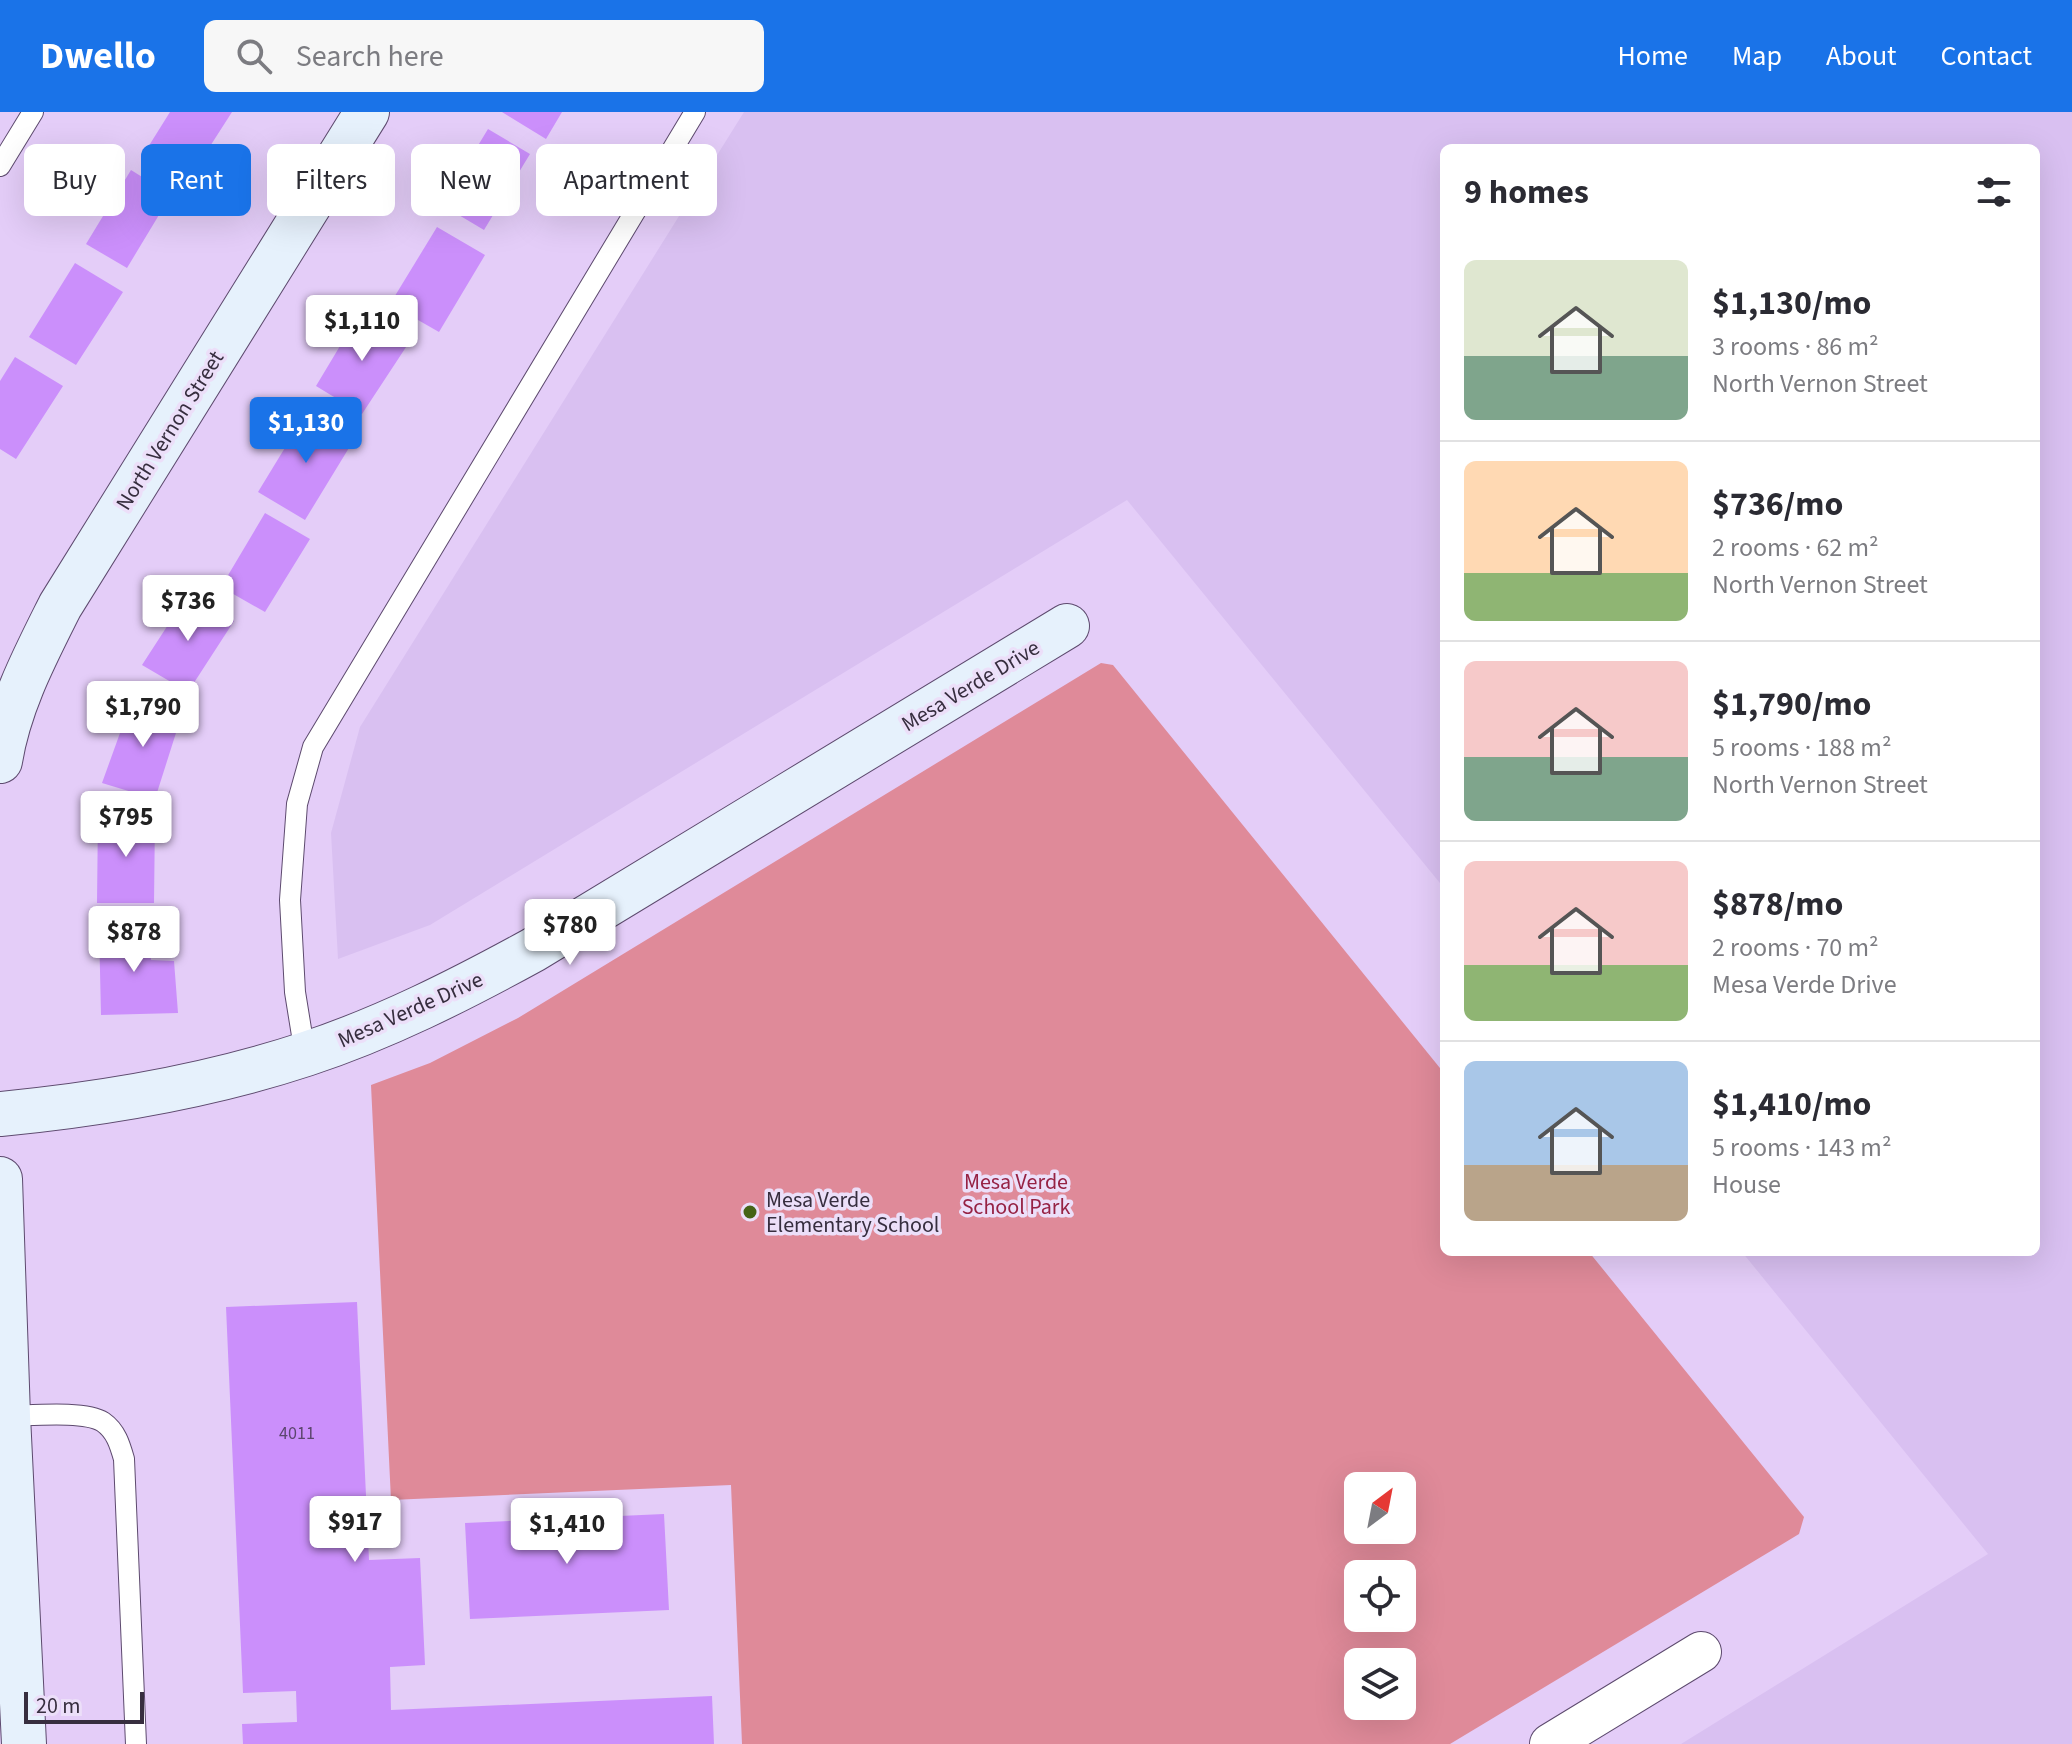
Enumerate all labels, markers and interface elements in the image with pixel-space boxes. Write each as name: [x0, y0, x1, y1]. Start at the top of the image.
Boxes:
search box: [204, 20, 764, 92]
text: Dwello: [40, 29, 156, 83]
icon: search: [232, 34, 276, 78]
text: Search here: [296, 35, 444, 78]
text: Home: [1617, 36, 1688, 76]
text: Map: [1732, 36, 1782, 76]
text: About: [1826, 36, 1897, 76]
text: Contact: [1941, 36, 2032, 76]
chip: Buy: [24, 144, 125, 216]
chip: Rent: [141, 144, 251, 216]
chip: Filters: [267, 144, 395, 216]
chip: New: [411, 144, 520, 216]
chip: Apartment: [536, 144, 717, 216]
text: 9 homes: [1464, 168, 1589, 217]
icon: filters: [1972, 170, 2016, 214]
text: $1,130/mo: [1712, 279, 1872, 328]
icon: home: [1528, 292, 1624, 388]
pin: $1,110: [297, 295, 427, 363]
text: $1,110: [324, 302, 400, 339]
text: 3 rooms · 86 m²: [1712, 328, 1879, 365]
street label: North Vernon Street: [108, 344, 232, 516]
text: North Vernon Street: [1712, 365, 1928, 402]
pin: $1,130: [241, 397, 371, 465]
text: $1,130: [268, 404, 344, 441]
text: $736/mo: [1712, 480, 1843, 529]
icon: home: [1528, 493, 1624, 589]
text: 2 rooms · 62 m²: [1712, 529, 1879, 566]
text: North Vernon Street: [1712, 566, 1928, 603]
pin: $736: [141, 575, 235, 643]
text: $736: [161, 582, 215, 619]
street label: Mesa Verde Drive: [895, 632, 1046, 740]
text: $1,790/mo: [1712, 680, 1872, 729]
pin: $1,790: [78, 681, 208, 749]
text: $1,790: [105, 688, 181, 725]
icon: home: [1528, 693, 1624, 789]
text: 5 rooms · 188 m²: [1712, 729, 1891, 766]
text: North Vernon Street: [1712, 766, 1928, 803]
pin: $795: [79, 791, 173, 859]
text: $795: [99, 798, 153, 835]
text: $878/mo: [1712, 880, 1843, 929]
icon: home: [1528, 893, 1624, 989]
pin: $780: [523, 899, 617, 967]
pin: $878: [87, 906, 181, 974]
text: $780: [543, 906, 597, 943]
text: $878: [107, 913, 161, 950]
text: 2 rooms · 70 m²: [1712, 929, 1879, 966]
street label: Mesa Verde Drive: [333, 964, 488, 1056]
text: Mesa Verde Drive: [1712, 966, 1897, 1003]
text: $1,410/mo: [1712, 1080, 1872, 1129]
icon: home: [1528, 1093, 1624, 1189]
text: 5 rooms · 143 m²: [1712, 1129, 1891, 1166]
park label: Mesa Verde School Park: [962, 1166, 1070, 1223]
text: House: [1712, 1166, 1781, 1203]
place label: Mesa Verde Elementary School: [766, 1184, 939, 1241]
marker: Mesa Verde Elementary School: [741, 1203, 759, 1221]
house number: 4011: [279, 1421, 315, 1446]
north arrow: [1344, 1472, 1416, 1544]
map controls: [1344, 1472, 1416, 1720]
pin: $917: [308, 1496, 402, 1564]
pin: $1,410: [502, 1498, 632, 1566]
text: $917: [328, 1503, 382, 1540]
text: $1,410: [529, 1505, 605, 1542]
button: locate: [1344, 1560, 1416, 1632]
button: layers: [1344, 1648, 1416, 1720]
scale bar: [24, 1688, 144, 1724]
text: 20 m: [36, 1690, 81, 1722]

